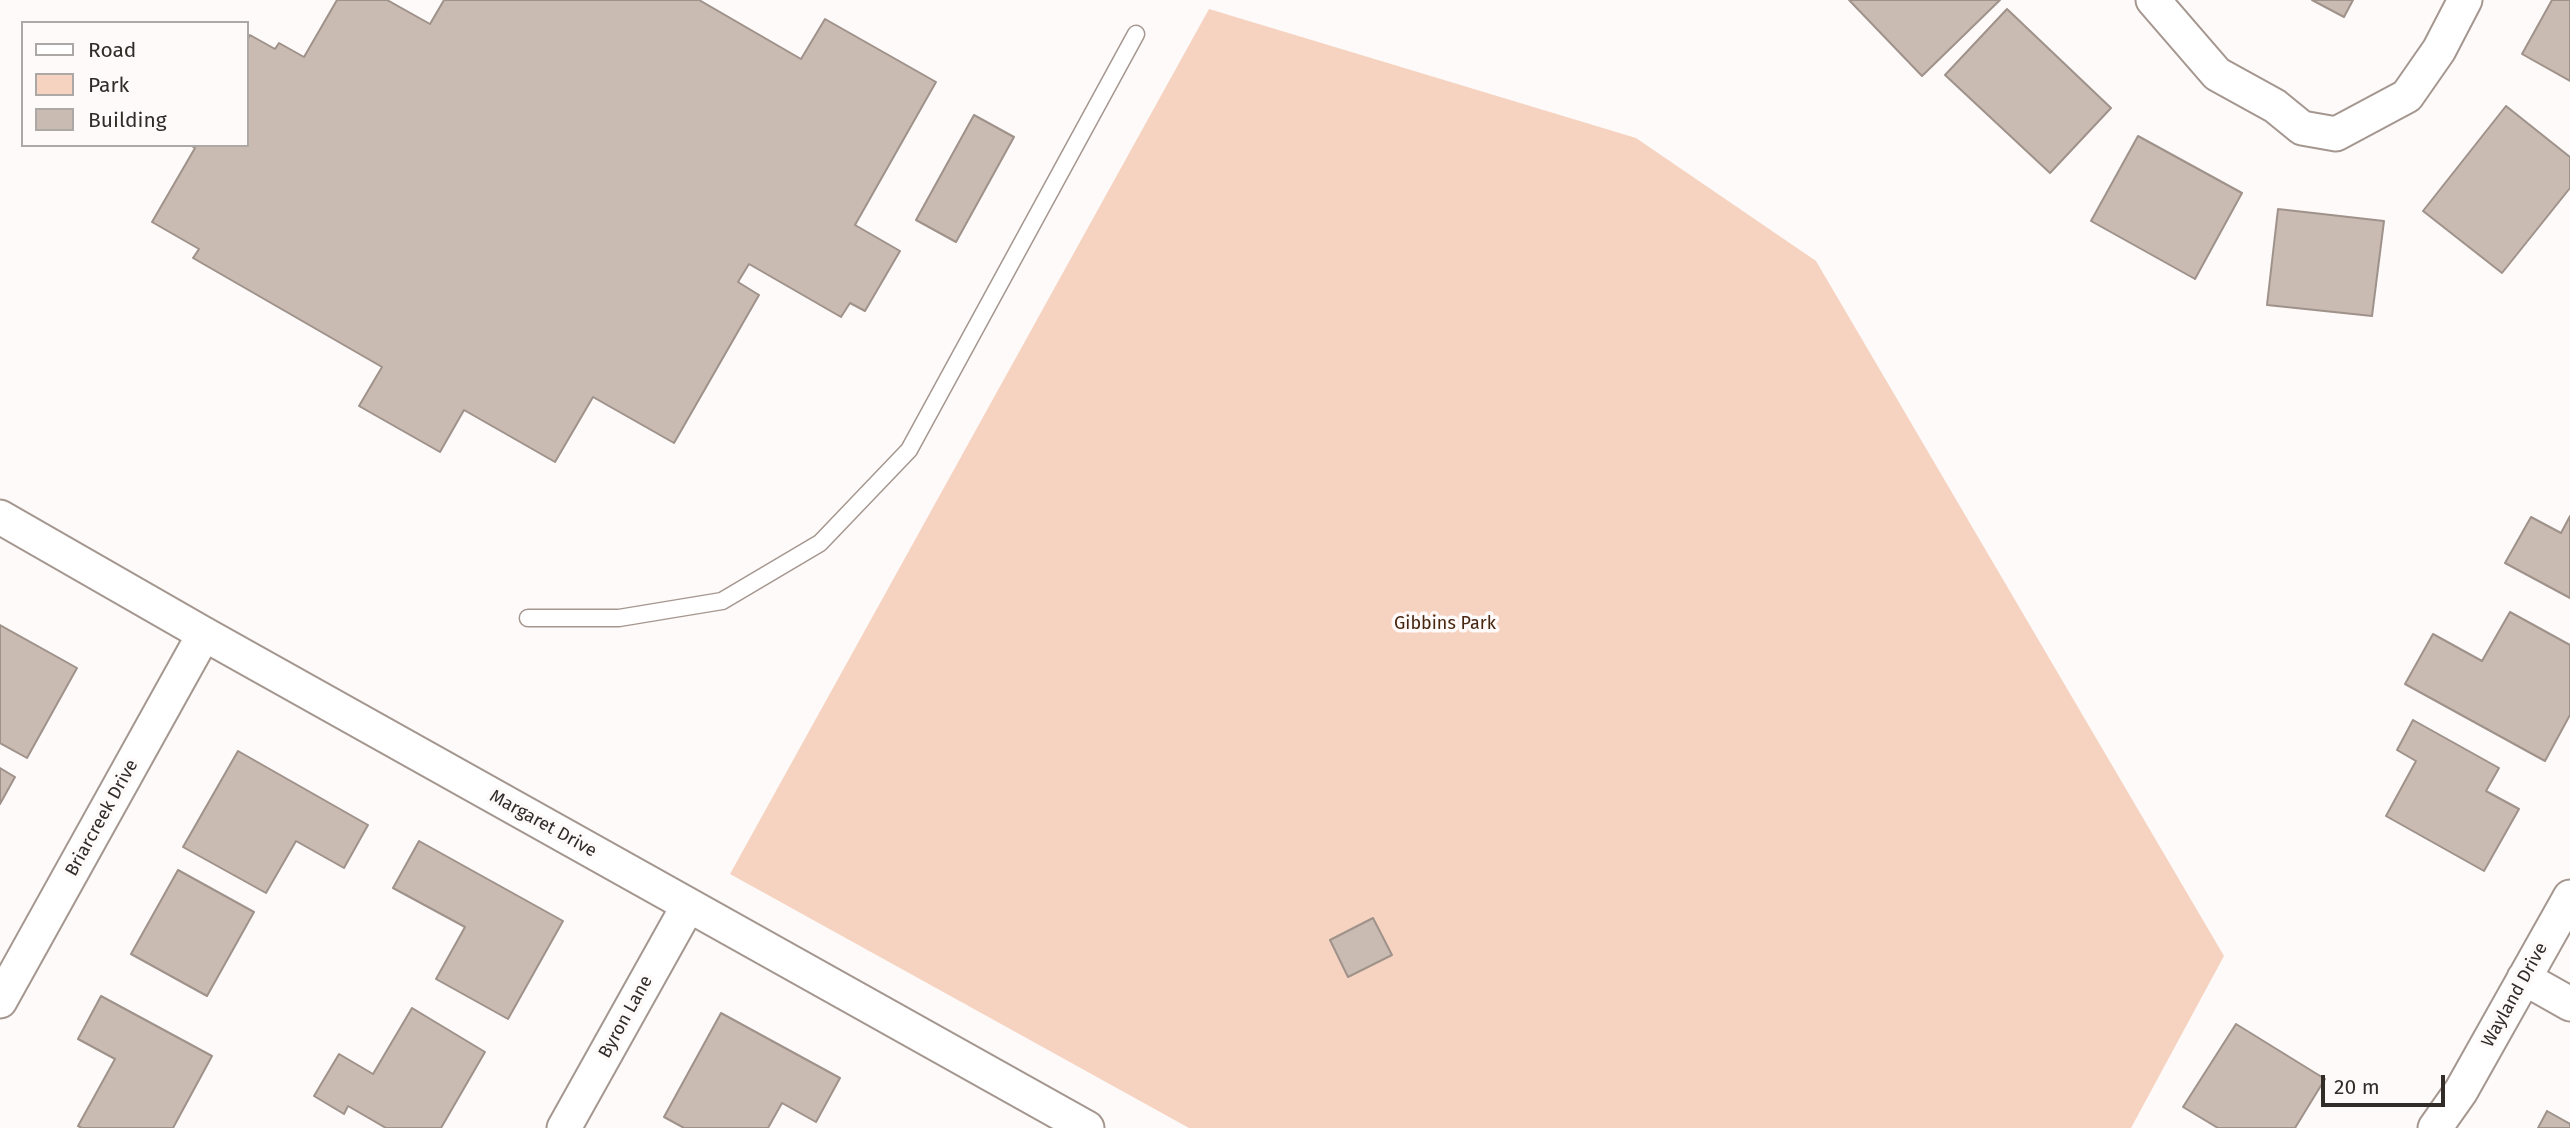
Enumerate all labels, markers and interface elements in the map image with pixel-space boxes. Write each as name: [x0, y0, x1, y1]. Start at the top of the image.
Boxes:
legend: [21, 21, 248, 147]
text: Road: [88, 37, 136, 63]
text: Park: [88, 72, 129, 98]
text: Building: [88, 107, 167, 133]
park label: Gibbins Park: [1394, 613, 1496, 635]
street label: Briarcreek Drive: [61, 756, 143, 880]
street label: Margaret Drive: [486, 786, 600, 862]
street label: Wayland Drive: [2477, 939, 2553, 1051]
street label: Byron Lane: [595, 972, 657, 1062]
scale bar: [2325, 1062, 2449, 1106]
text: 20 m: [2334, 1074, 2380, 1100]

